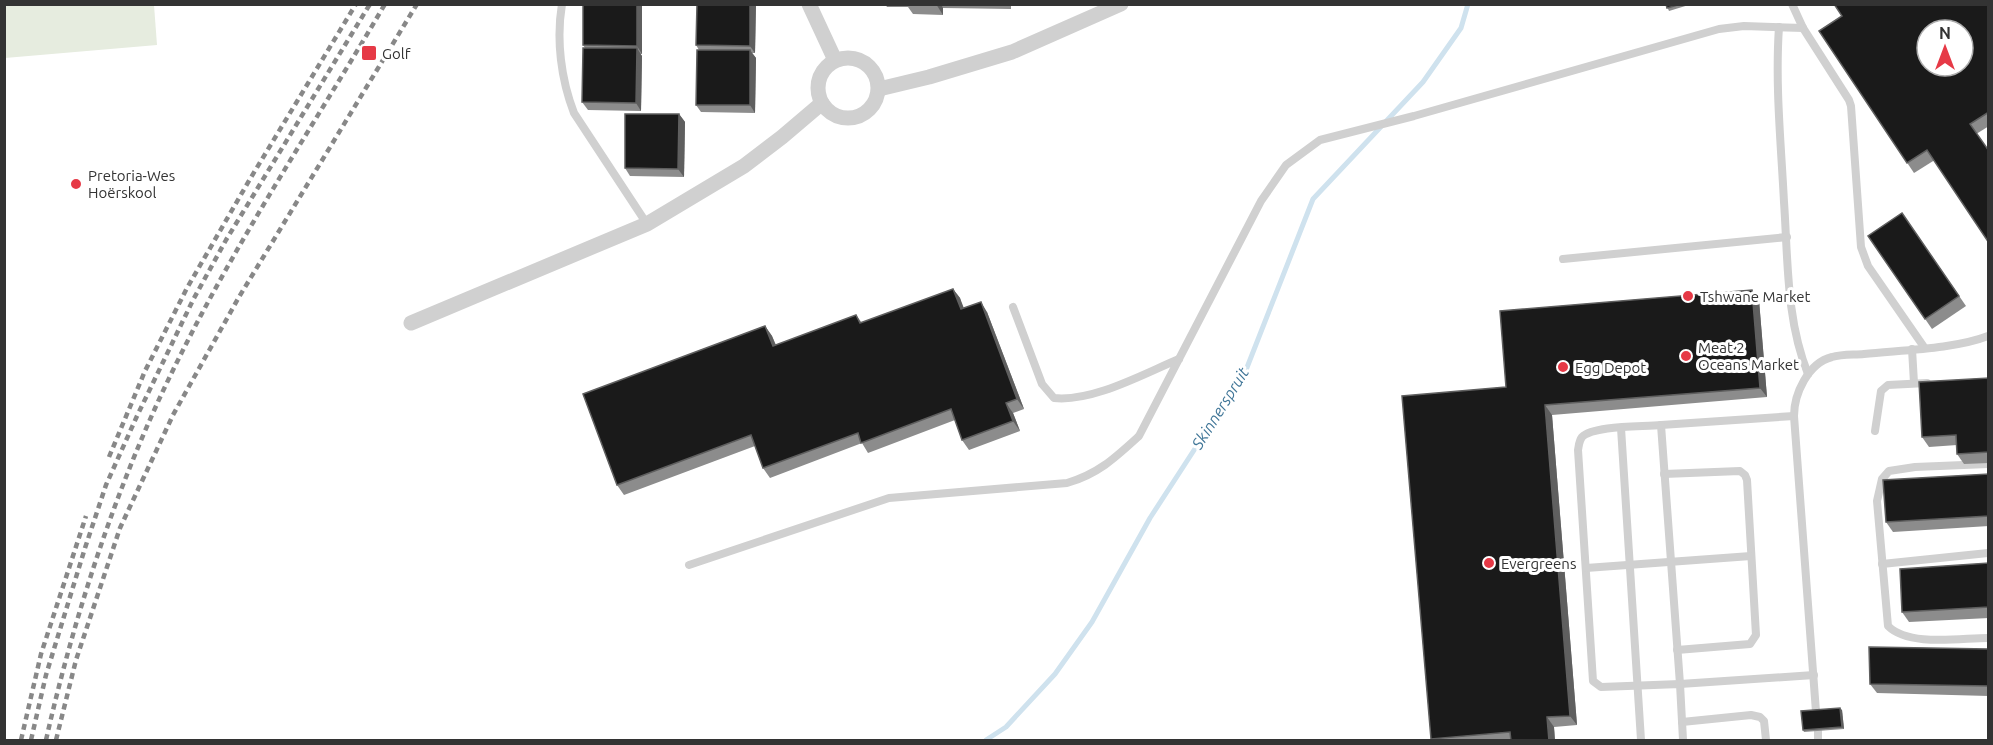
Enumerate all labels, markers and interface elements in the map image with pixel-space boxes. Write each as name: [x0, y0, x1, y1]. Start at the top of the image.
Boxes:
north arrow: [1915, 18, 1975, 78]
text: N: [1939, 24, 1951, 42]
marker: Golf: [360, 44, 378, 62]
place label: Golf: [382, 45, 411, 62]
place label: Pretoria-Wes Hoërskool: [88, 167, 175, 201]
marker: Pretoria-Wes Hoërskool: [69, 177, 83, 191]
place label: Tshwane Market: [1700, 288, 1810, 305]
marker: Tshwane Market: [1681, 289, 1695, 303]
place label: Meat 2 Oceans Market: [1698, 339, 1799, 373]
marker: Meat 2 Oceans Market: [1679, 349, 1693, 363]
place label: Egg Depot: [1575, 359, 1646, 376]
marker: Egg Depot: [1556, 360, 1570, 374]
water label: Skinnerspruit: [1187, 363, 1253, 453]
place label: Evergreens: [1501, 555, 1576, 572]
marker: Evergreens: [1482, 556, 1496, 570]

